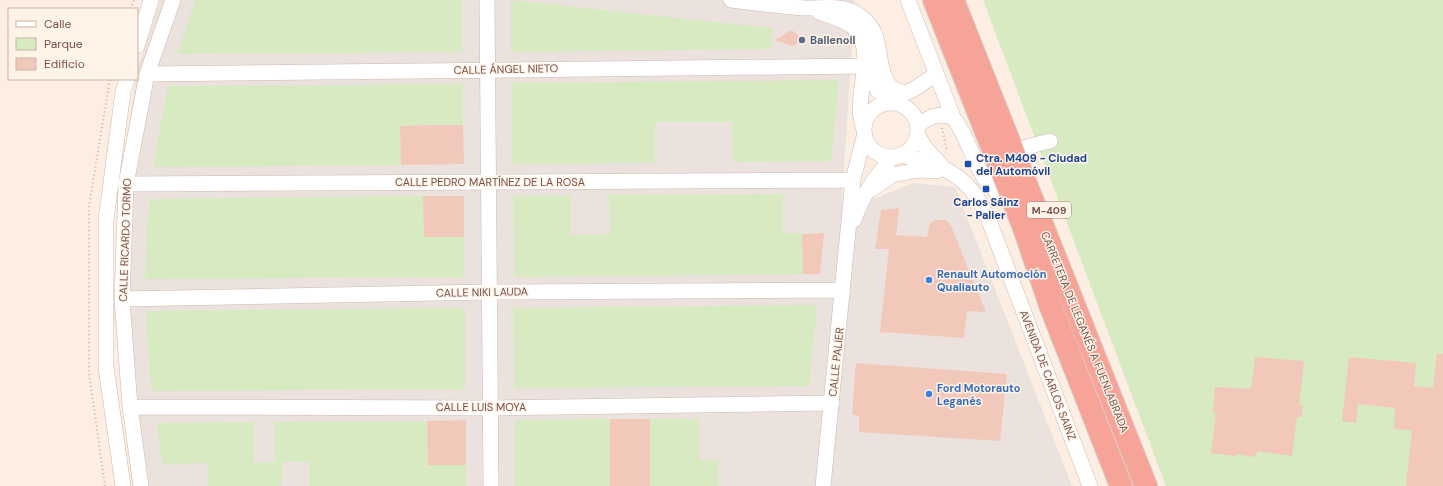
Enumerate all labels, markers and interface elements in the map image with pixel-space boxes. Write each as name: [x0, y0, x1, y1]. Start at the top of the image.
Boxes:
legend: [8, 8, 138, 80]
text: Calle: [44, 16, 71, 32]
place label: Ballenoil: [810, 33, 855, 47]
marker: Ballenoil: [797, 35, 807, 45]
text: Parque: [44, 36, 83, 52]
text: Edificio: [44, 56, 85, 72]
street label: CALLE ÁNGEL NIETO: [454, 61, 558, 77]
place label: Ctra. M409 - Ciudad del Automóvil: [976, 151, 1087, 178]
marker: Ctra. M409 - Ciudad del Automóvil: [963, 159, 973, 169]
street label: CALLE PEDRO MARTÍNEZ DE LA ROSA: [395, 175, 585, 189]
street label: CALLE RICARDO TORMO: [116, 178, 134, 302]
marker: Carlos Sáinz - Palier: [981, 184, 991, 194]
place label: Carlos Sáinz - Palier: [953, 195, 1019, 222]
road number: M-409: [1027, 202, 1071, 218]
street label: CARRETERA DE LEGANÉS A FUENLABRADA: [1038, 229, 1132, 435]
place label: Renault Automoción Qualiauto: [937, 267, 1047, 294]
marker: Renault Automoción Qualiauto: [924, 275, 934, 285]
street label: CALLE NIKI LAUDA: [436, 284, 528, 300]
street label: AVENIDA DE CARLOS SAINZ: [1017, 308, 1079, 442]
street label: CALLE PALIER: [825, 327, 847, 397]
place label: Ford Motorauto Leganés: [937, 381, 1021, 408]
marker: Ford Motorauto Leganés: [924, 389, 934, 399]
street label: CALLE LUIS MOYA: [436, 400, 526, 414]

